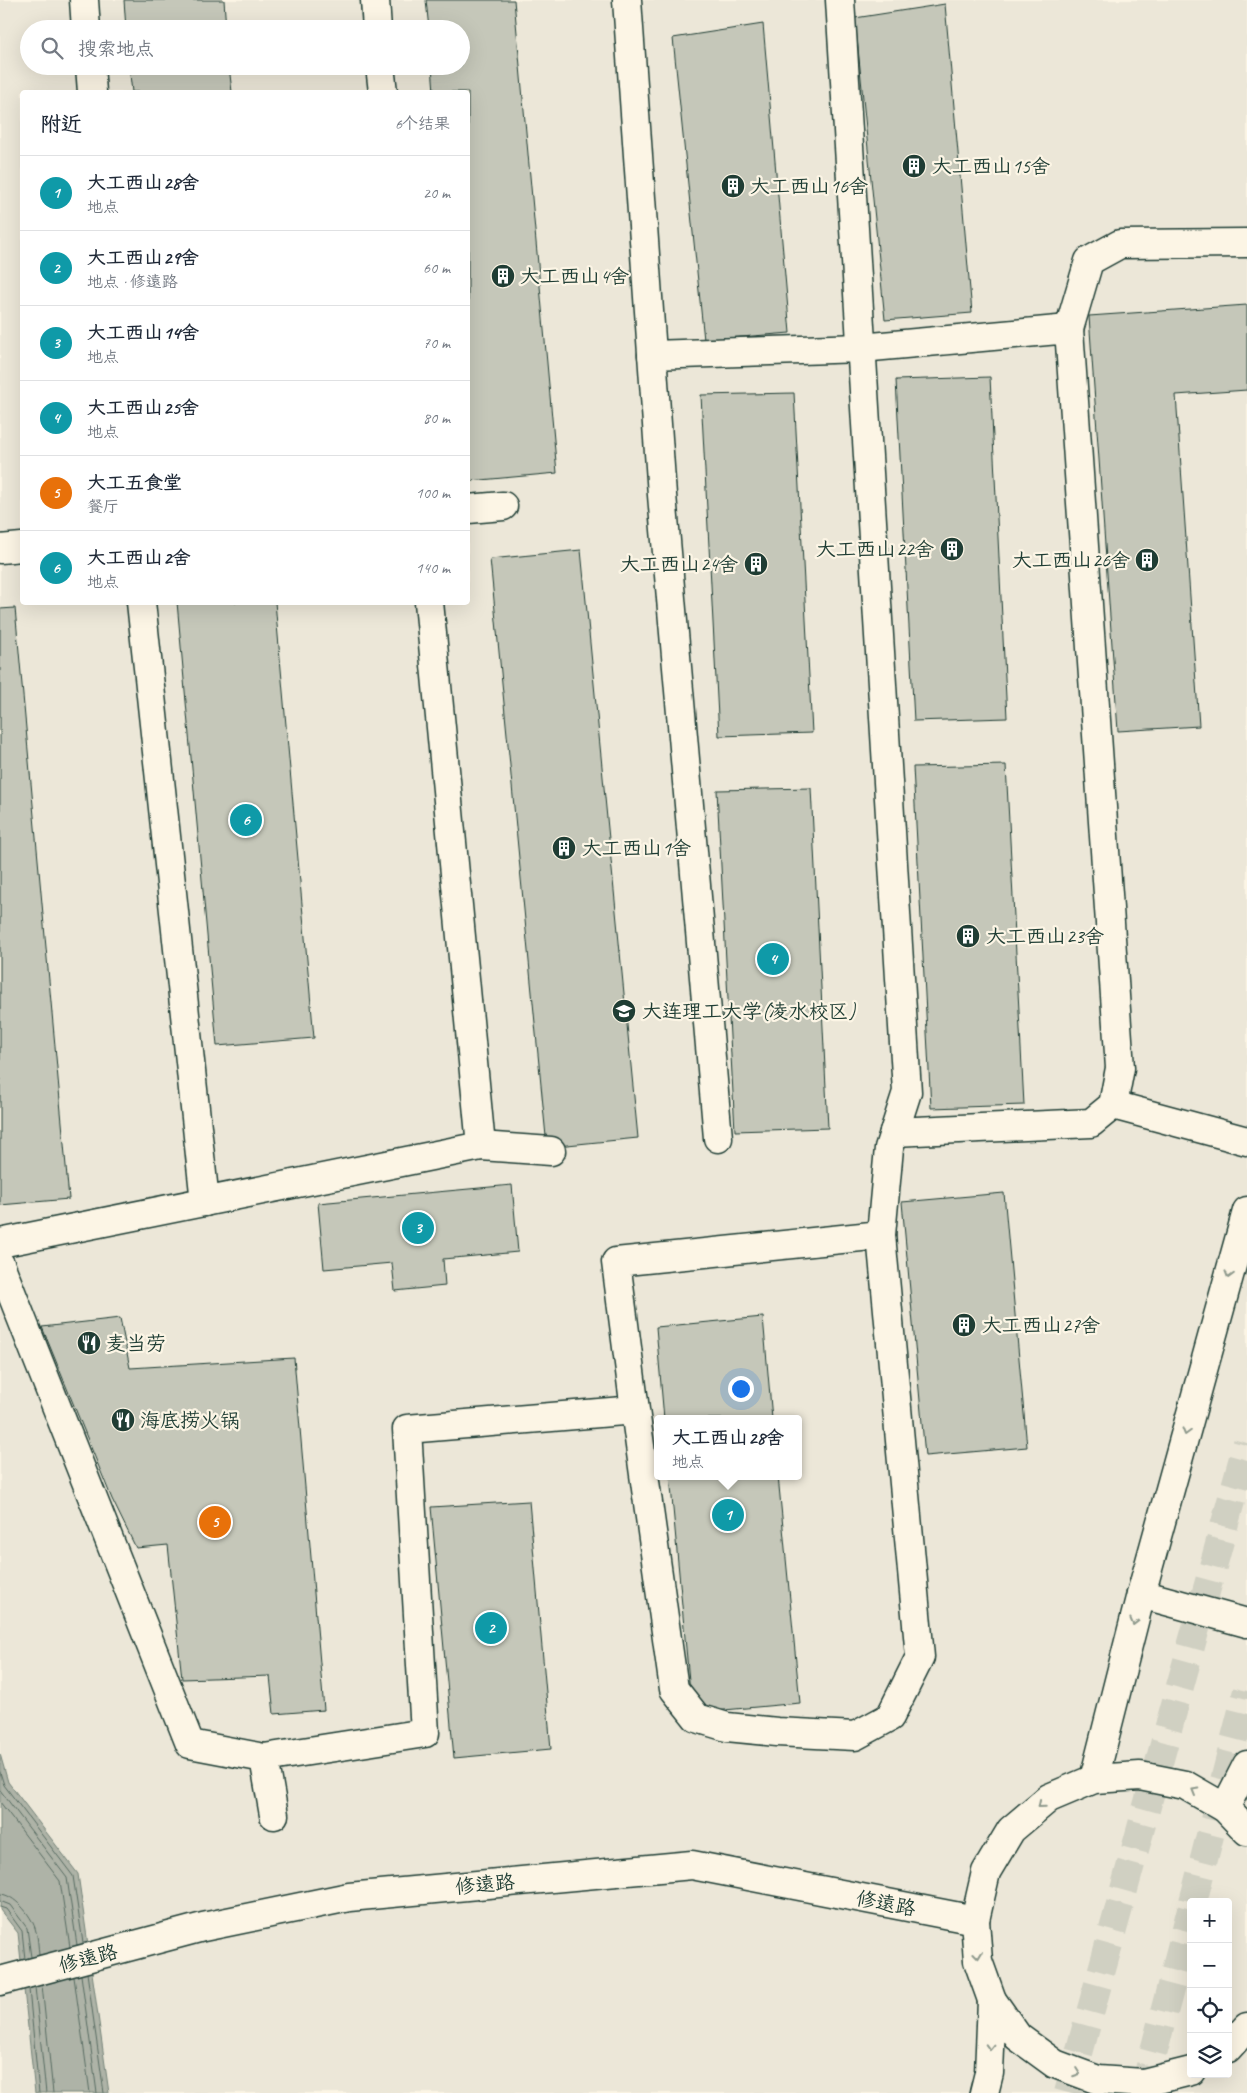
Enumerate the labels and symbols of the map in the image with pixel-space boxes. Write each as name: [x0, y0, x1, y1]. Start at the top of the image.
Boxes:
building icon: 大工西山15舍: [901, 153, 927, 179]
place label: 大工西山15舍: [932, 154, 1050, 179]
building icon: 大工西山16舍: [720, 173, 746, 199]
place label: 大工西山16舍: [750, 174, 868, 199]
building icon: 大工西山4舍: [490, 263, 516, 289]
place label: 大工西山4舍: [520, 264, 629, 289]
building icon: 大工西山22舍: [939, 536, 965, 562]
place label: 大工西山22舍: [816, 537, 934, 562]
building icon: 大工西山26舍: [1134, 547, 1160, 573]
place label: 大工西山26舍: [1012, 548, 1130, 573]
building icon: 大工西山24舍: [743, 551, 769, 577]
place label: 大工西山24舍: [620, 552, 738, 577]
pin: 6: [230, 801, 262, 839]
building icon: 大工西山1舍: [551, 835, 577, 861]
place label: 大工西山1舍: [582, 836, 691, 861]
building icon: 大工西山23舍: [955, 923, 981, 949]
place label: 大工西山23舍: [986, 924, 1104, 949]
pin: 4: [757, 940, 789, 978]
school or university icon: 大连理工大学(凌水校区): [611, 998, 637, 1024]
place label: 大连理工大学(凌水校区): [642, 999, 857, 1024]
pin: 3: [402, 1209, 434, 1247]
one-way arrow: [1225, 1271, 1235, 1279]
building icon: 大工西山27舍: [951, 1312, 977, 1338]
place label: 大工西山27舍: [982, 1313, 1100, 1338]
restaurant icon: 麦当劳: [76, 1330, 102, 1356]
place label: 麦当劳: [106, 1331, 166, 1356]
your location: [728, 1376, 754, 1402]
restaurant icon: 海底捞火锅: [110, 1407, 136, 1433]
place label: 海底捞火锅: [140, 1408, 240, 1433]
one-way arrow: [1181, 1427, 1191, 1435]
pin: 1: [712, 1496, 744, 1534]
pin: 5: [199, 1503, 231, 1541]
pin: 2: [475, 1609, 507, 1647]
one-way arrow: [1129, 1618, 1140, 1627]
one-way arrow: [1191, 1787, 1200, 1797]
one-way arrow: [1038, 1799, 1047, 1807]
street label: 修遠路: [454, 1869, 517, 1900]
street label: 修遠路: [854, 1885, 919, 1922]
street label: 修遠路: [56, 1938, 121, 1978]
one-way arrow: [972, 1951, 983, 1959]
one-way arrow: [985, 2043, 995, 2051]
one-way arrow: [1072, 2067, 1081, 2077]

